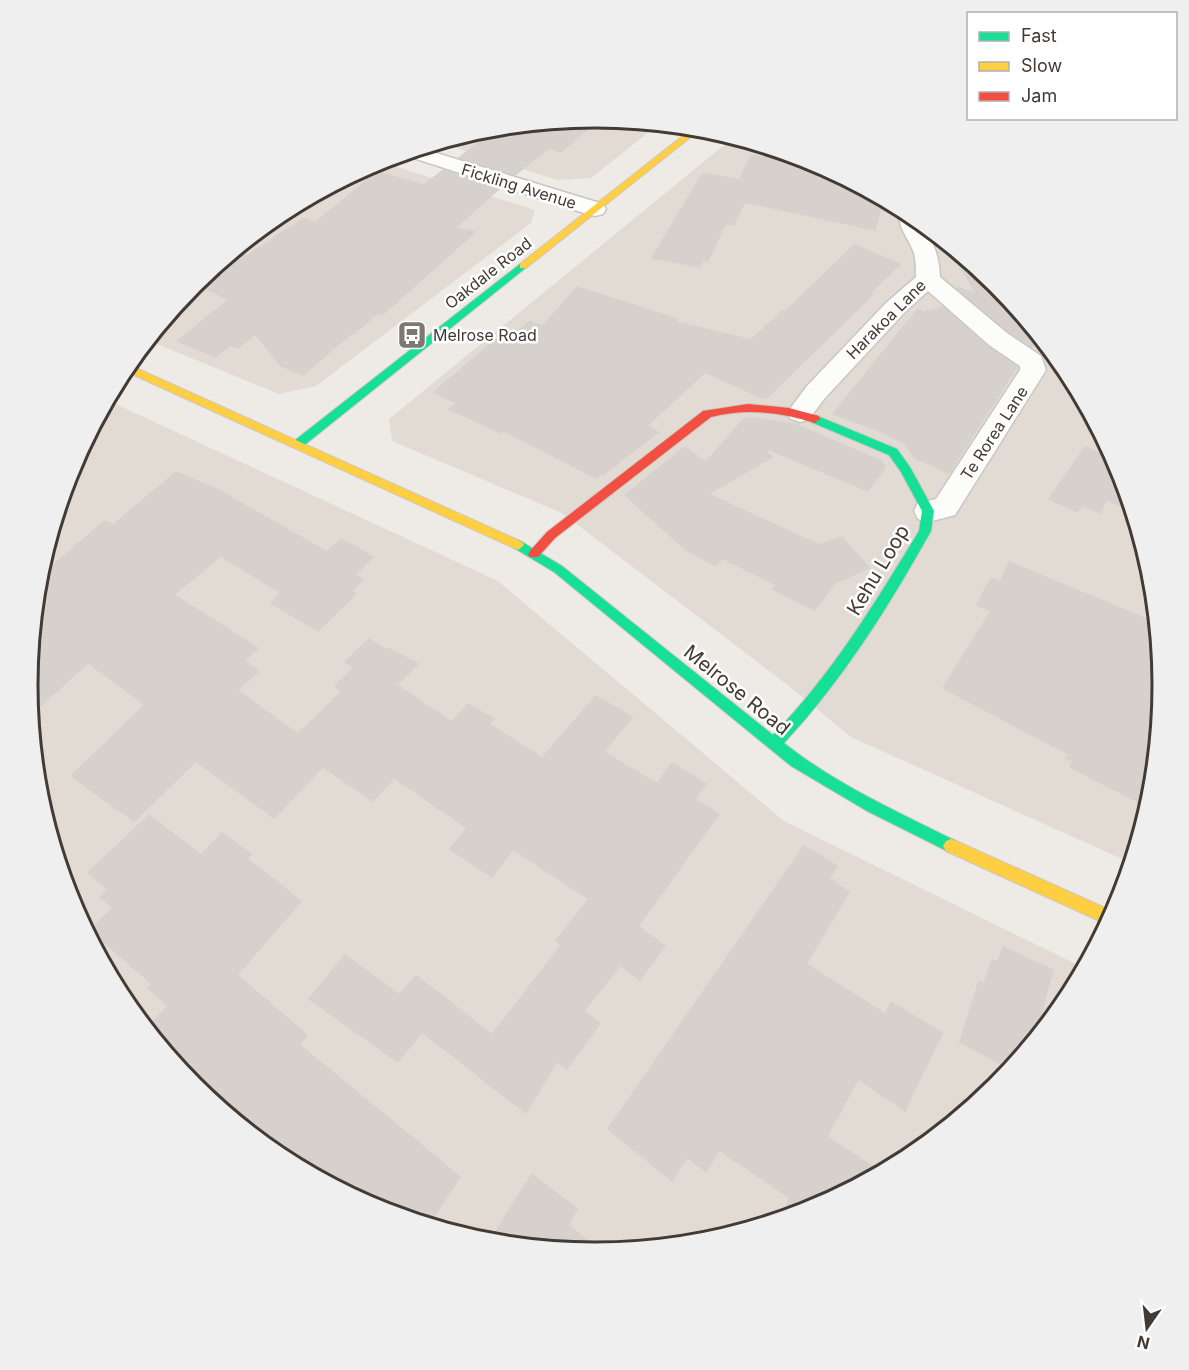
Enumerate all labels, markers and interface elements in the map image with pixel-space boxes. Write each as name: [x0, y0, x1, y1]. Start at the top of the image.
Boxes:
legend: [967, 12, 1177, 120]
text: Fast: [1021, 25, 1057, 46]
text: Slow: [1021, 55, 1062, 76]
text: Jam: [1021, 85, 1057, 106]
street label: Fickling Avenue: [459, 159, 579, 213]
street label: Oakdale Road: [441, 233, 535, 313]
street label: Harakoa Lane: [842, 275, 930, 363]
bus stop icon: Melrose Road: [396, 319, 428, 351]
place label: Melrose Road: [433, 325, 537, 345]
street label: Te Rorea Lane: [956, 382, 1032, 484]
street label: Kehu Loop: [842, 520, 914, 620]
street label: Melrose Road: [679, 640, 795, 740]
north arrow: [1117, 1298, 1177, 1358]
text: N: [1135, 1331, 1152, 1354]

